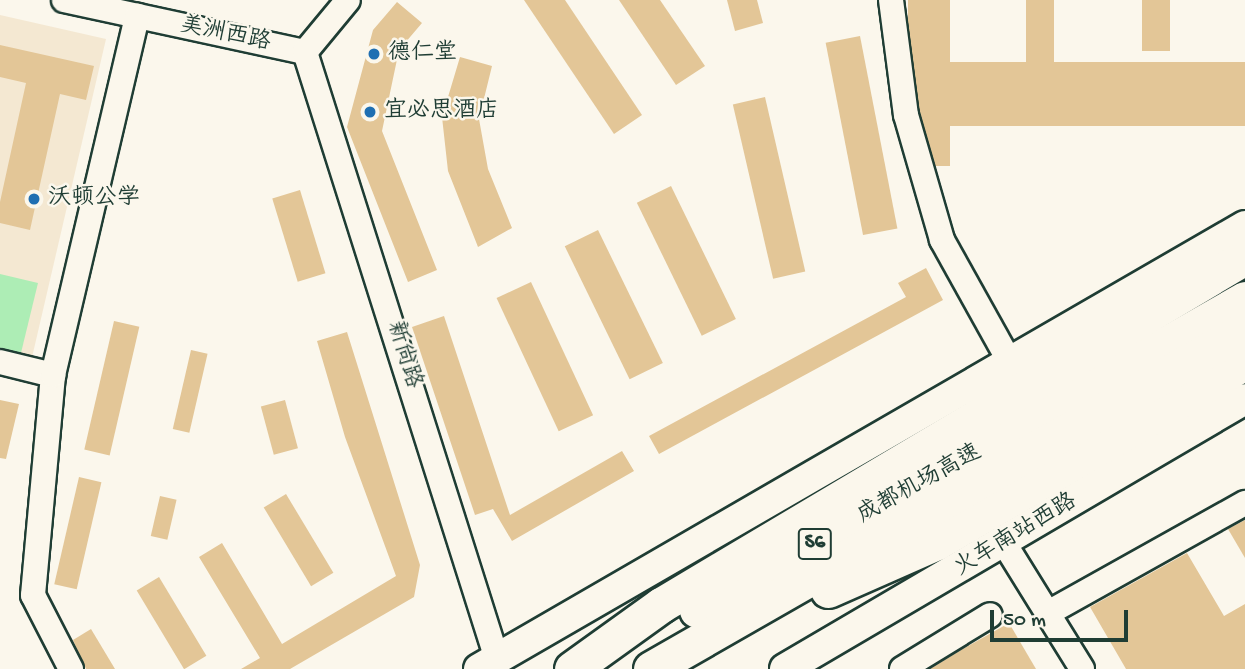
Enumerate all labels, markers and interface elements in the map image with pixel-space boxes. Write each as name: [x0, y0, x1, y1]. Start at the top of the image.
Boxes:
street label: 美洲西路: [177, 12, 273, 58]
place label: 德仁堂: [388, 40, 457, 68]
marker: 德仁堂: [366, 46, 382, 62]
place label: 宜必思酒店: [384, 98, 499, 126]
marker: 宜必思酒店: [362, 104, 378, 120]
place label: 沃顿公学: [48, 185, 140, 213]
marker: 沃顿公学: [26, 191, 42, 207]
street label: 新尚路: [380, 318, 426, 392]
street label: 成都机场高速: [853, 439, 987, 531]
street label: 火车南站西路: [950, 489, 1082, 583]
road number: S6: [798, 526, 832, 562]
scale bar: [993, 596, 1131, 640]
text: 50 m: [1003, 609, 1046, 634]

